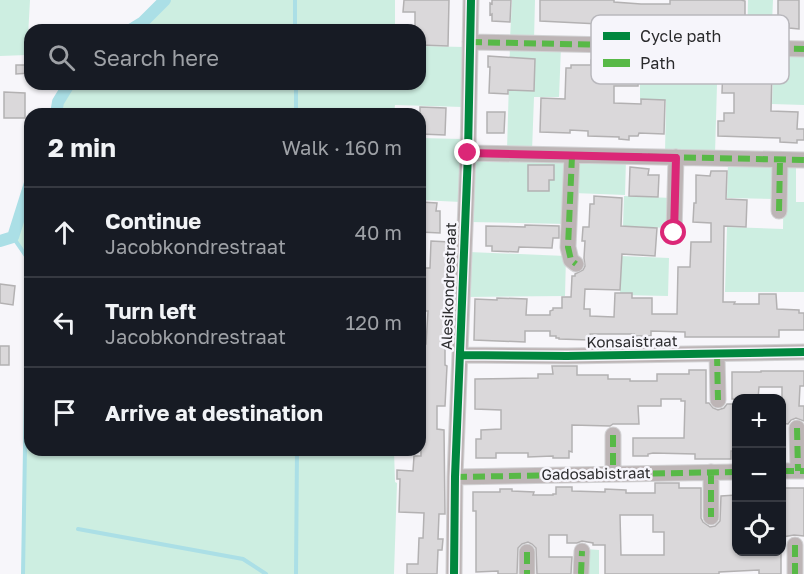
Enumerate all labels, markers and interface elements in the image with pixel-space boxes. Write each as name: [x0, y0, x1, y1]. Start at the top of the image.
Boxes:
legend: [591, 15, 789, 84]
search box: [24, 24, 426, 90]
text: Cycle path: [640, 26, 721, 46]
icon: search: [45, 41, 78, 74]
text: Search here: [93, 44, 219, 71]
text: Path: [640, 53, 675, 73]
text: 2 min: [48, 132, 116, 163]
text: Walk · 160 m: [282, 135, 402, 159]
route end: [454, 139, 480, 165]
text: Continue: [105, 207, 201, 234]
icon: ahead: [48, 216, 81, 249]
route start: [660, 219, 686, 245]
text: 40 m: [355, 220, 402, 244]
street label: Alesikondrestraat: [437, 222, 459, 350]
text: Jacobkondrestraat: [105, 234, 286, 258]
text: Turn left: [105, 297, 196, 324]
icon: left: [48, 306, 81, 339]
text: 120 m: [346, 310, 402, 334]
text: Jacobkondrestraat: [105, 324, 286, 348]
street label: Konsaistraat: [586, 331, 678, 351]
map controls: [732, 394, 786, 556]
button: +: [732, 394, 786, 448]
icon: arrive: [48, 396, 81, 429]
text: Arrive at destination: [105, 399, 323, 426]
button: −: [732, 448, 786, 502]
street label: Gadosabistraat: [541, 463, 651, 483]
button: locate: [732, 502, 786, 556]

